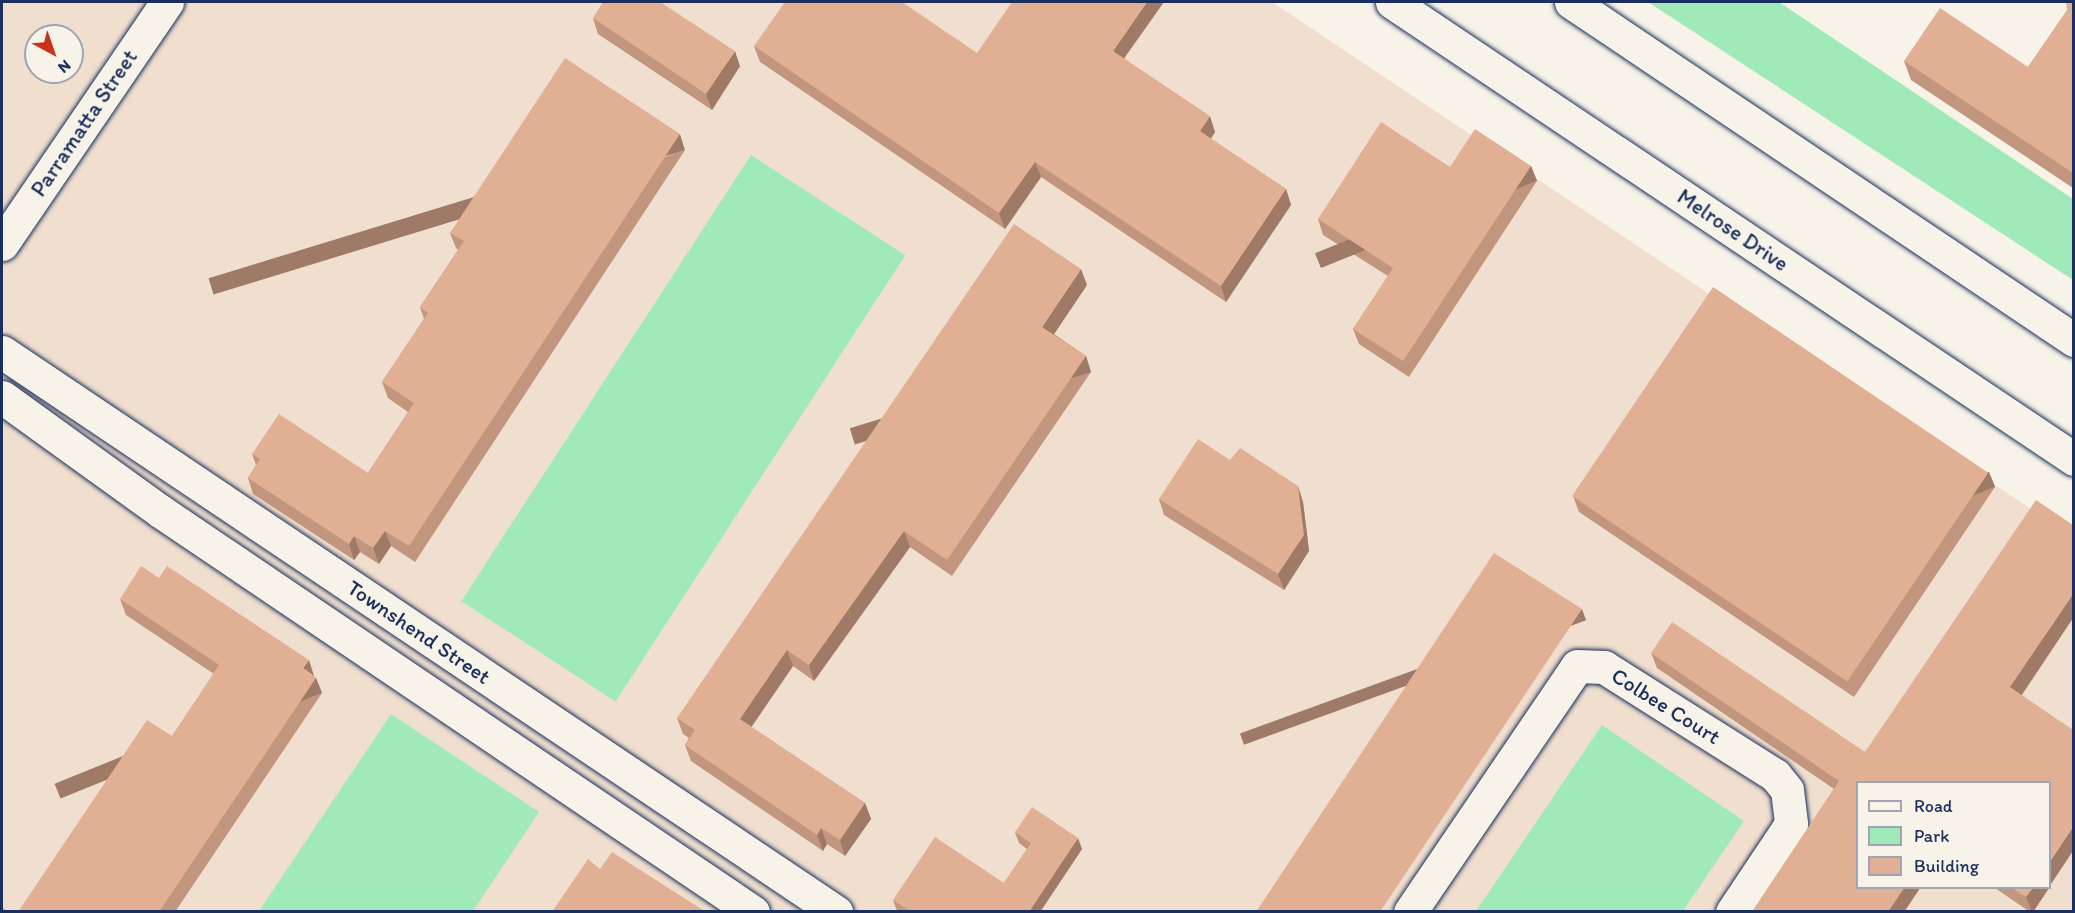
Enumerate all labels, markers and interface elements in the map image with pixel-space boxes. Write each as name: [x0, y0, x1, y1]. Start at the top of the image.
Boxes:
north arrow: [24, 24, 84, 84]
street label: Parramatta Street: [25, 45, 143, 201]
text: N: [54, 56, 75, 77]
street label: Melrose Drive: [1672, 183, 1794, 277]
street label: Townshend Street: [342, 574, 496, 690]
street label: Colbee Court: [1607, 662, 1725, 750]
legend: [1856, 781, 2051, 889]
text: Road: [1914, 795, 1953, 817]
text: Park: [1914, 825, 1949, 847]
text: Building: [1914, 855, 1979, 877]

